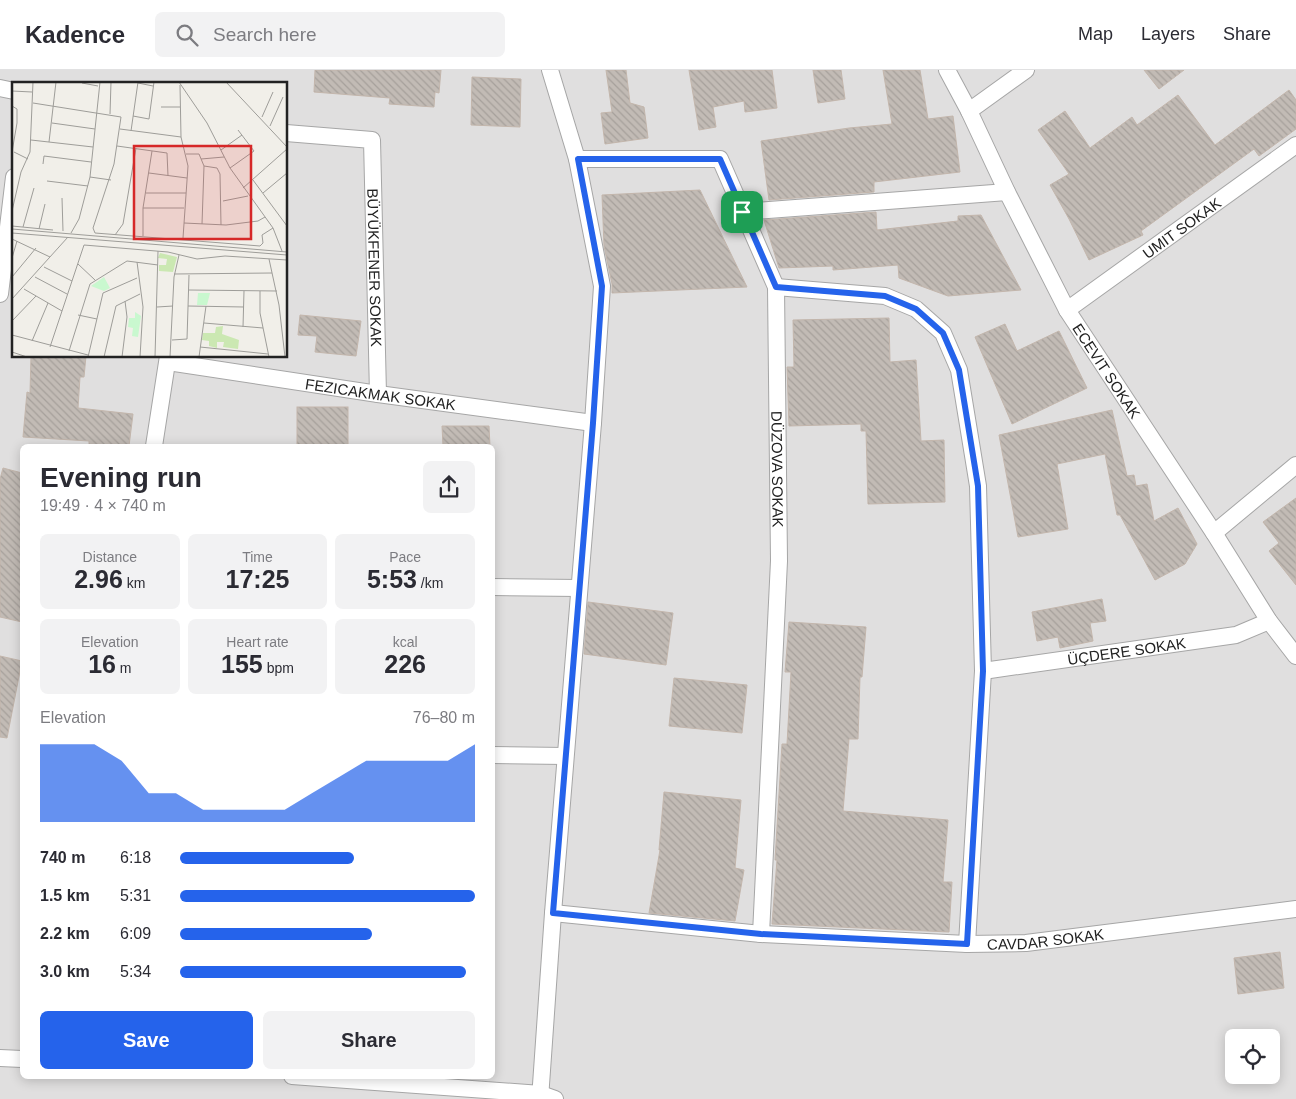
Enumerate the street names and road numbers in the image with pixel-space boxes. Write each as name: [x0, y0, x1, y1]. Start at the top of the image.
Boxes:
street label: BÜYÜKFENER SOKAK: [365, 188, 385, 347]
street label: UMIT SOKAK: [1139, 194, 1224, 261]
street label: ECEVIT SOKAK: [1070, 320, 1144, 421]
street label: FEZICAKMAK SOKAK: [304, 375, 457, 413]
street label: DÜZOVA SOKAK: [769, 411, 787, 528]
street label: ÜÇDERE SOKAK: [1066, 634, 1187, 667]
street label: CAVDAR SOKAK: [987, 925, 1105, 952]

